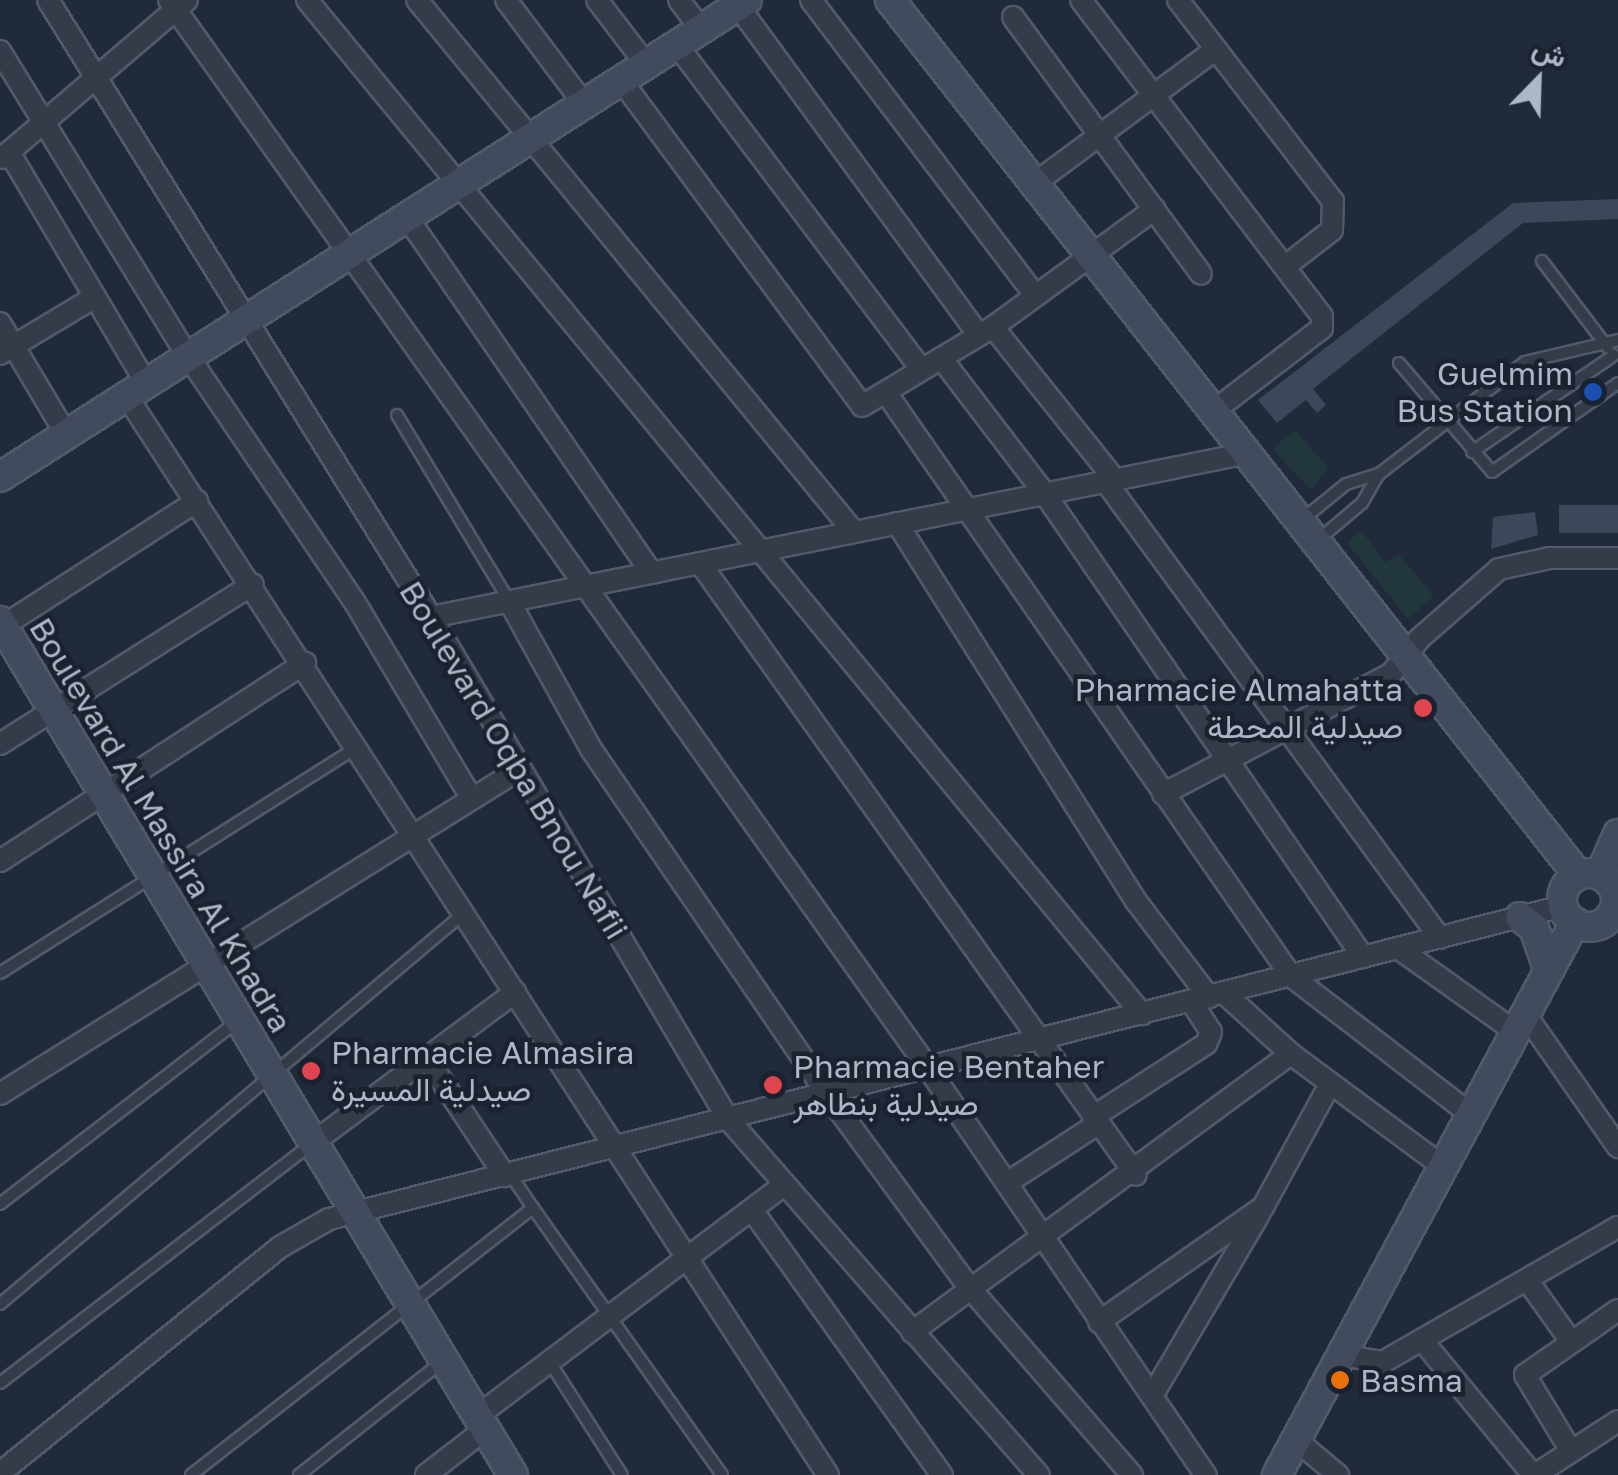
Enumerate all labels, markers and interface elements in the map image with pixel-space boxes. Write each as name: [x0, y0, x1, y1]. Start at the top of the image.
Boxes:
north arrow: [1488, 30, 1588, 130]
text: ش: [1528, 30, 1572, 74]
place label: Guelmim Bus Station: [1397, 355, 1573, 430]
marker: Guelmim Bus Station: [1582, 381, 1604, 403]
street label: Boulevard Oqba Bnou Nafii: [392, 574, 636, 946]
street label: Boulevard Al Massira Al Khadra: [22, 611, 300, 1039]
place label: Pharmacie Almahatta صيدلية المحطة: [1075, 671, 1403, 746]
marker: Pharmacie Almahatta صيدلية المحطة: [1412, 697, 1434, 719]
place label: Pharmacie Almasira صيدلية المسيرة: [331, 1034, 634, 1109]
place label: Pharmacie Bentaher صيدلية بنطاهر: [793, 1048, 1104, 1123]
marker: Pharmacie Almasira صيدلية المسيرة: [300, 1060, 322, 1082]
marker: Pharmacie Bentaher صيدلية بنطاهر: [762, 1074, 784, 1096]
place label: Basma: [1360, 1361, 1463, 1399]
marker: Basma: [1329, 1369, 1351, 1391]

